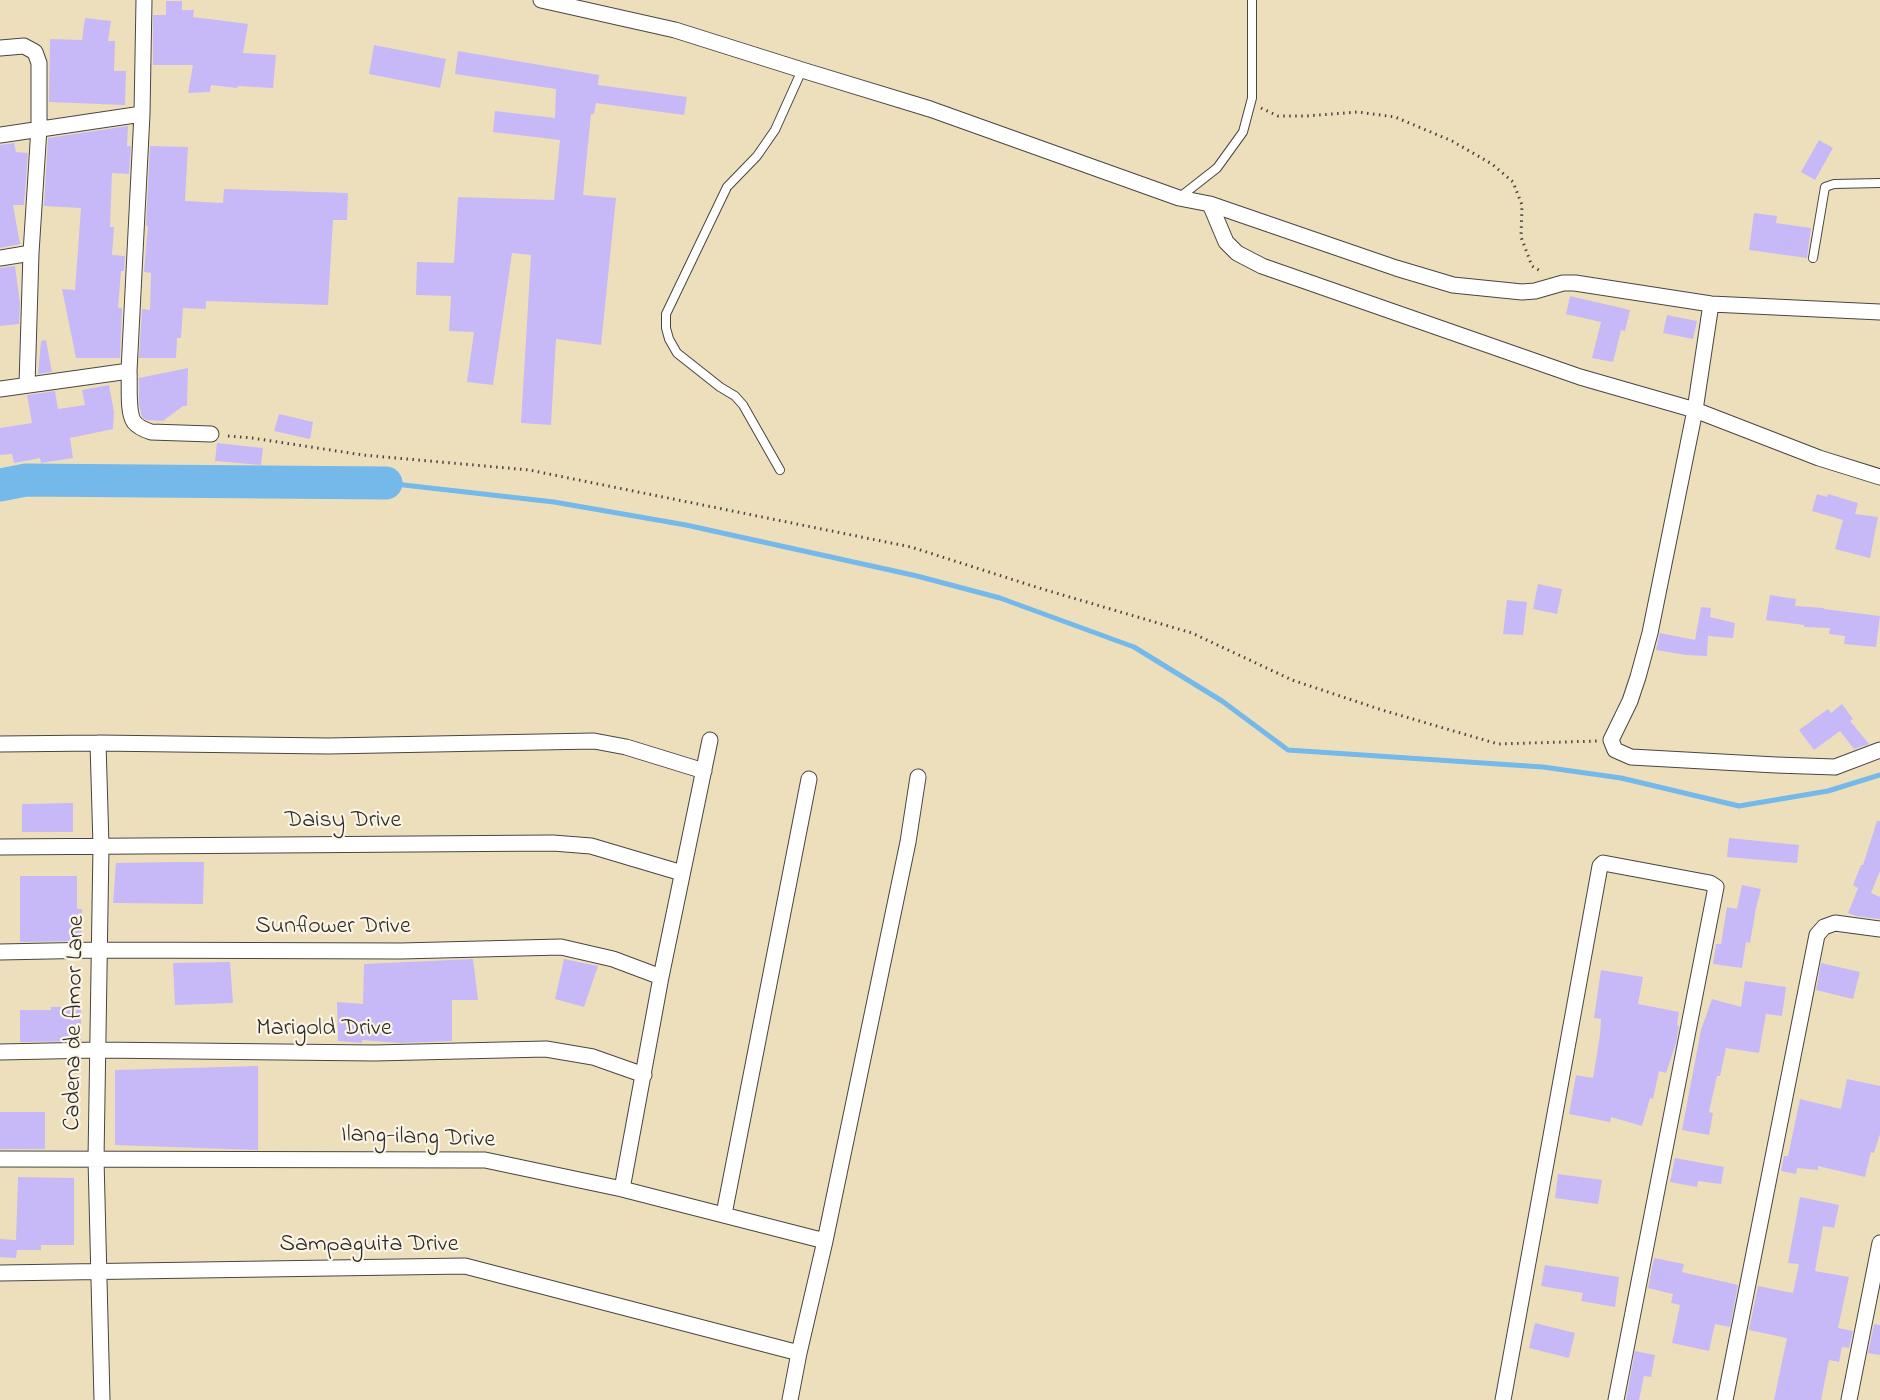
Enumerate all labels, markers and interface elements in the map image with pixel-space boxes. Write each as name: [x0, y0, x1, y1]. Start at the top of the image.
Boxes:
street label: Daisy Drive: [285, 808, 401, 836]
street label: Sunflower Drive: [255, 914, 411, 942]
street label: Cadena de Amor Lane: [60, 915, 92, 1131]
street label: Marigold Drive: [256, 1016, 392, 1044]
street label: Ilang-ilang Drive: [340, 1122, 496, 1156]
street label: Sampaguita Drive: [280, 1232, 458, 1260]

